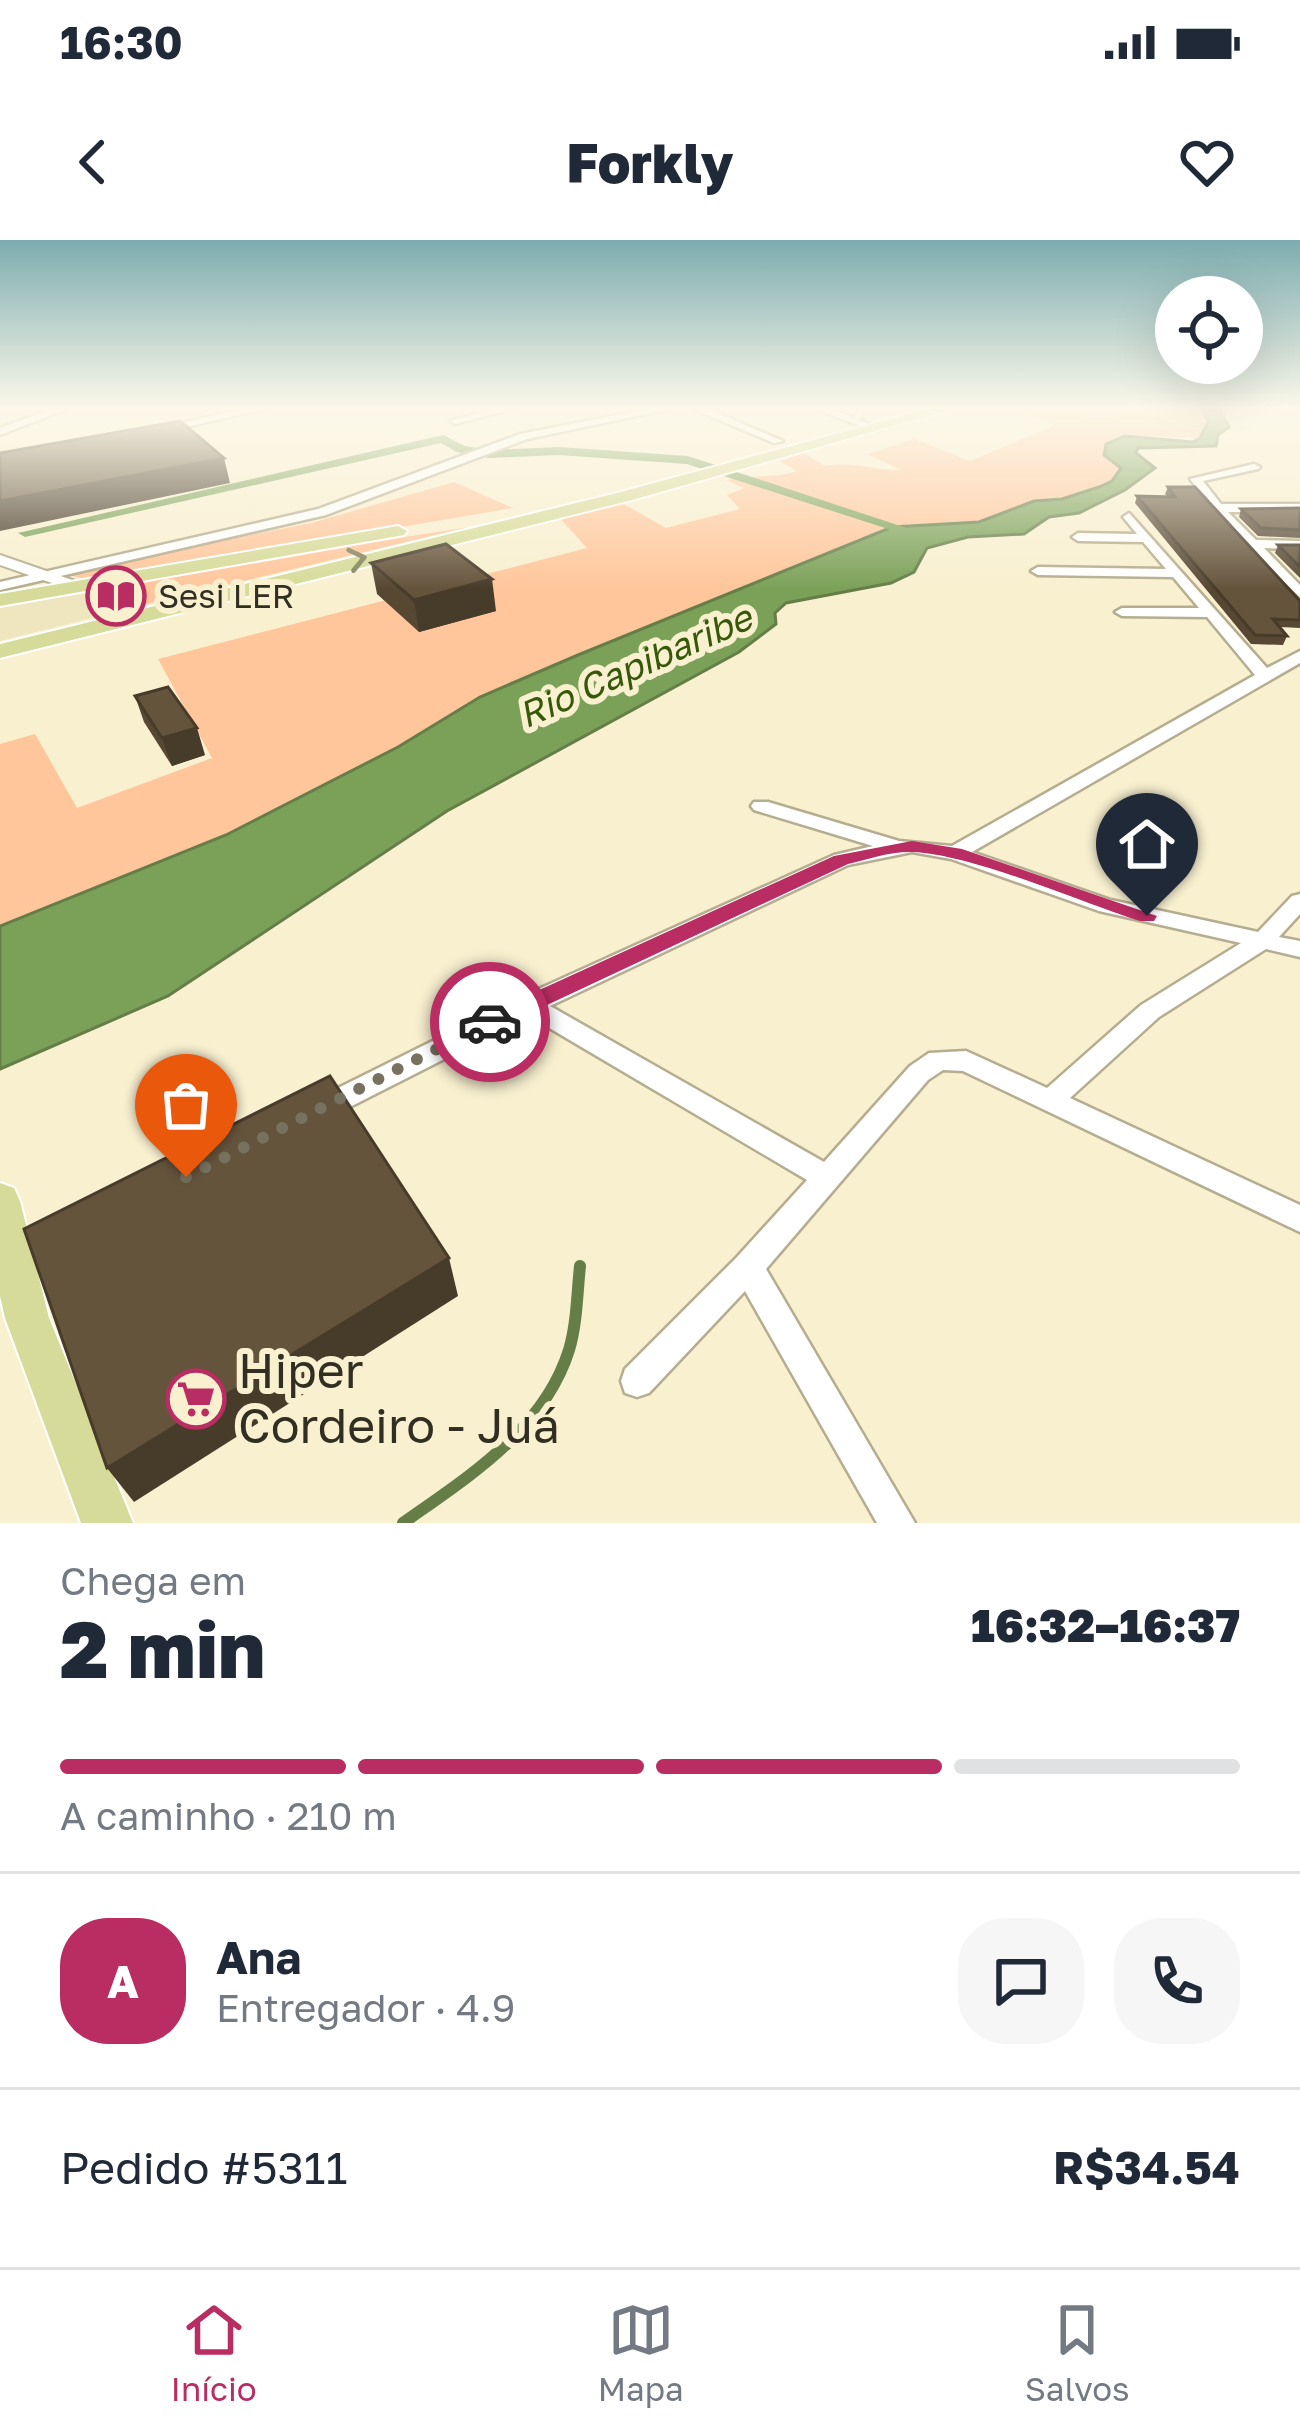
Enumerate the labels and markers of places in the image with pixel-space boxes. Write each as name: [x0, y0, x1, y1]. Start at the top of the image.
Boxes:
library icon: Sesi LER: [85, 565, 147, 627]
place label: Sesi LER: [158, 576, 294, 615]
pin: [1096, 793, 1198, 916]
pin: [135, 1054, 237, 1177]
place label: Hiper Cordeiro - Juá: [238, 1341, 560, 1454]
supermarket icon: Hiper Cordeiro - Juá: [165, 1368, 227, 1430]

